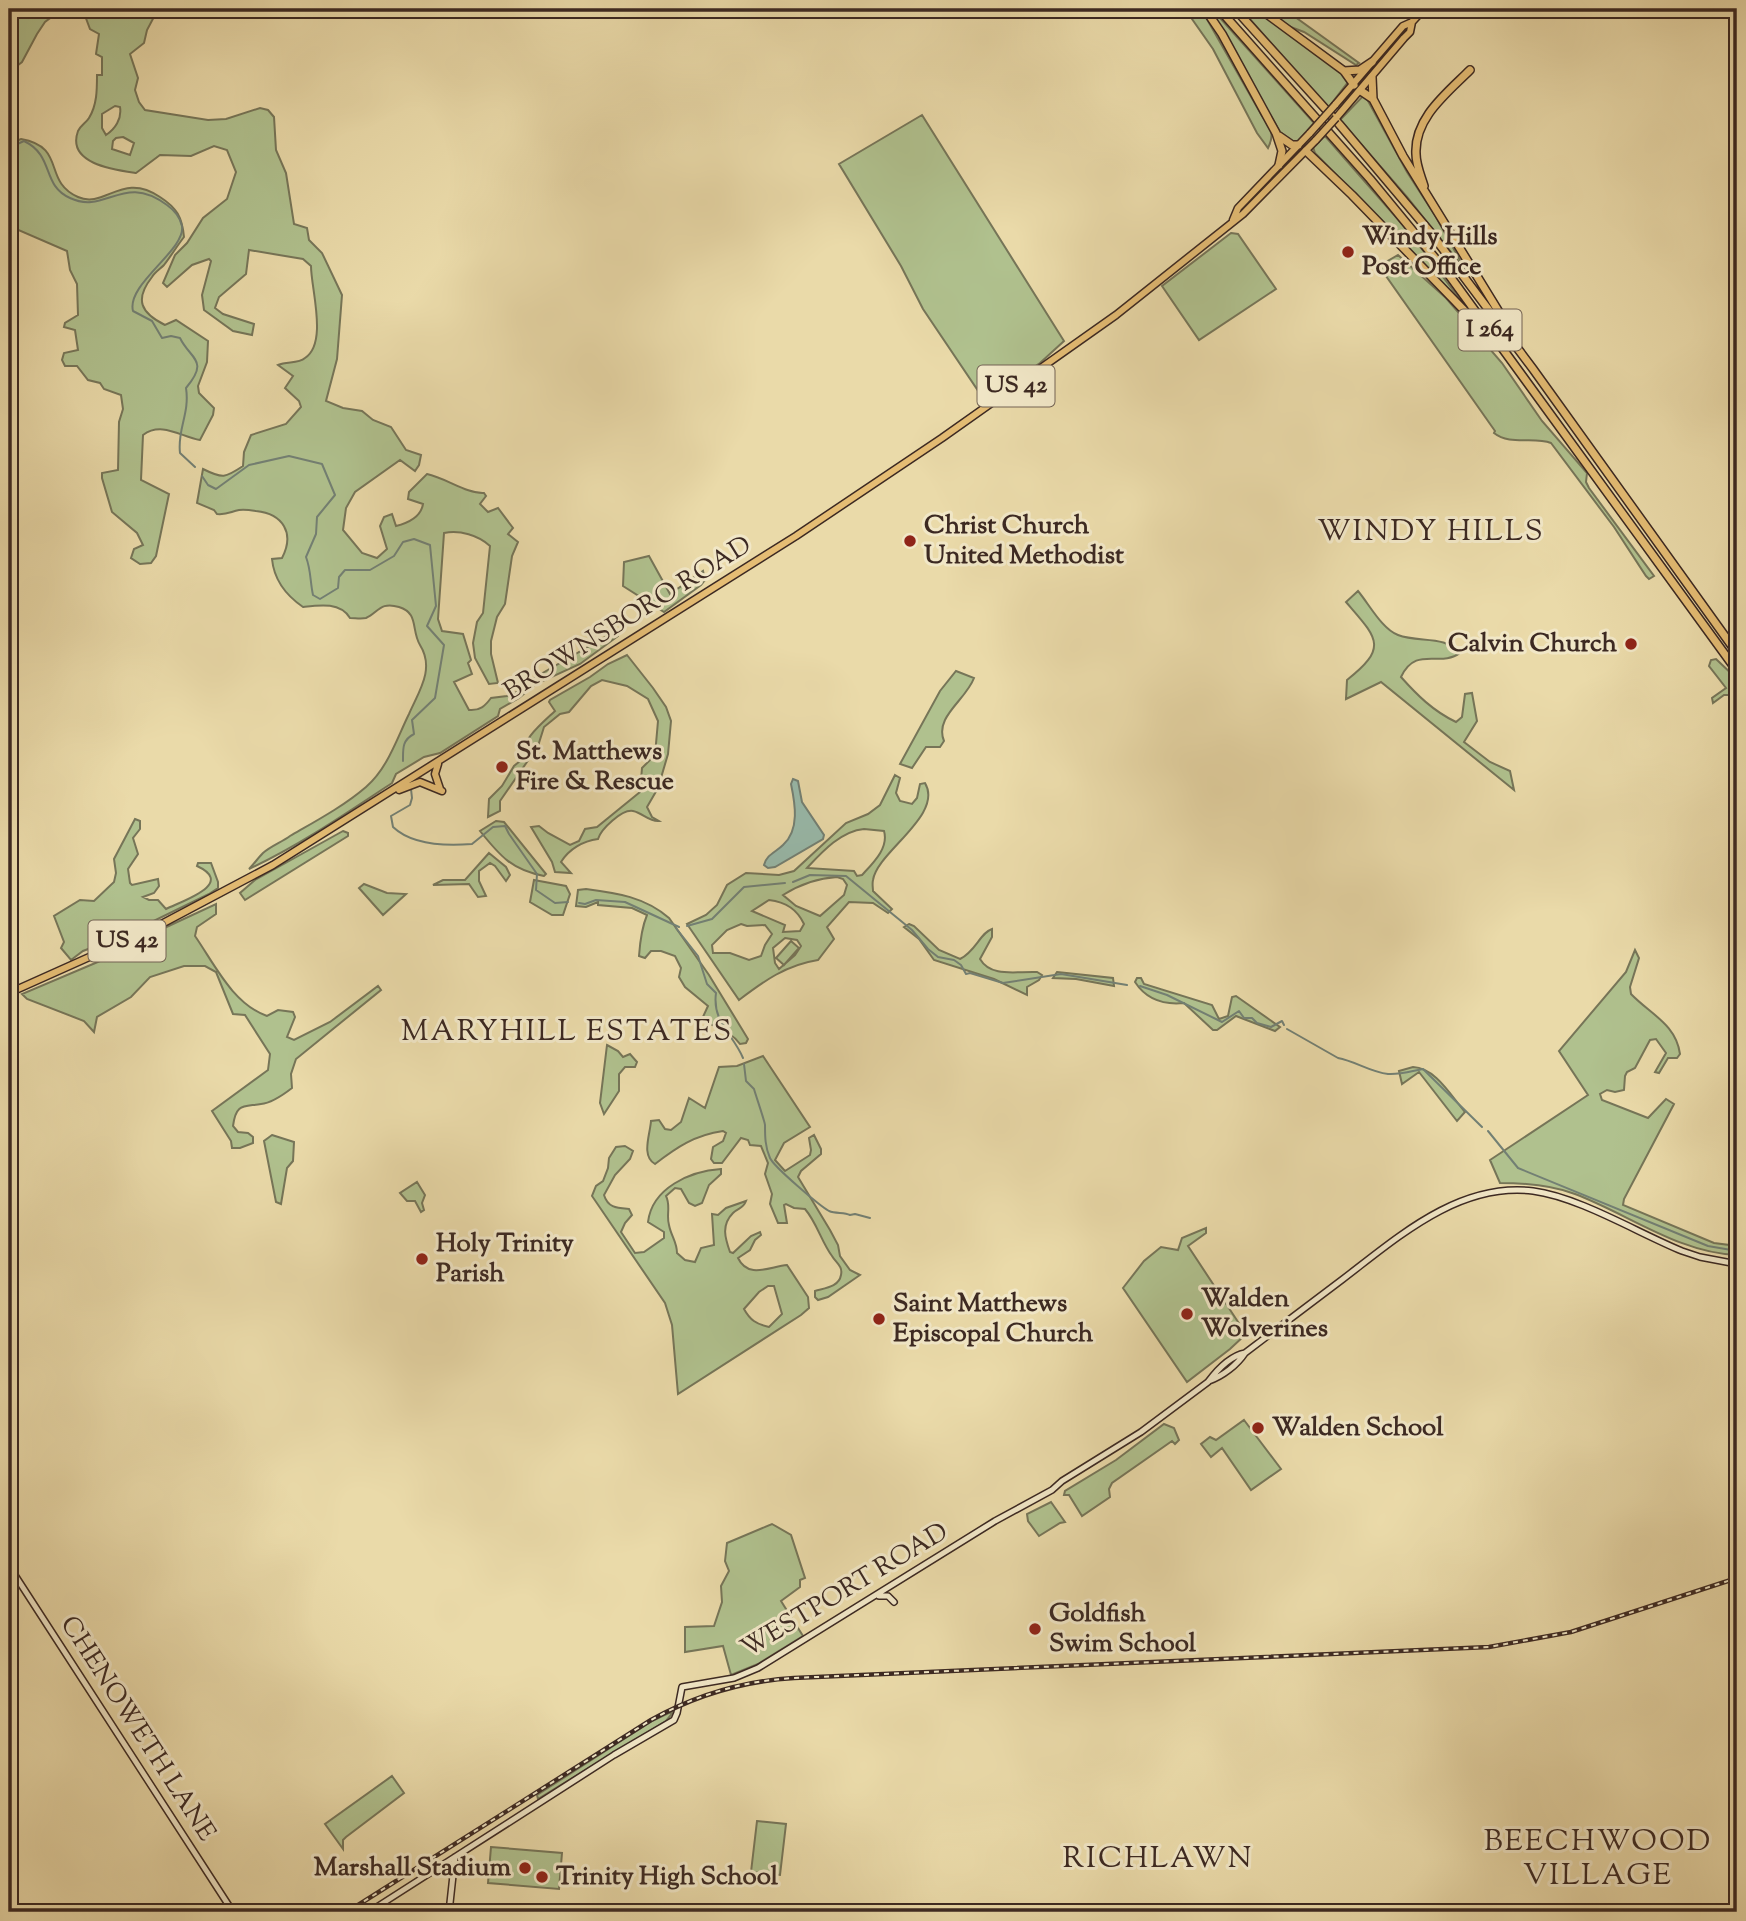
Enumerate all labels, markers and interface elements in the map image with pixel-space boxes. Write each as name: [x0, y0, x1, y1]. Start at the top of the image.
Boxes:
place label: Windy Hills Post Office: [1362, 219, 1497, 286]
marker: Windy Hills Post Office: [1340, 244, 1356, 260]
road number: I 264: [1458, 310, 1522, 351]
road number: US 42: [978, 366, 1054, 407]
place label: Christ Church United Methodist: [924, 508, 1124, 575]
district label: WINDY HILLS: [1317, 511, 1545, 554]
street label: BROWNSBORO ROAD: [497, 528, 759, 710]
marker: Christ Church United Methodist: [902, 533, 918, 549]
place label: Calvin Church: [1448, 626, 1618, 663]
marker: Calvin Church: [1623, 636, 1639, 652]
place label: St. Matthews Fire & Rescue: [516, 734, 674, 801]
marker: St. Matthews Fire & Rescue: [494, 759, 510, 775]
road number: US 42: [88, 920, 166, 961]
district label: MARYHILL ESTATES: [401, 1011, 733, 1054]
place label: Holy Trinity Parish: [436, 1226, 574, 1293]
marker: Holy Trinity Parish: [414, 1251, 430, 1267]
place label: Walden Wolverines: [1201, 1281, 1328, 1348]
place label: Saint Matthews Episcopal Church: [893, 1286, 1094, 1353]
marker: Walden Wolverines: [1179, 1306, 1195, 1322]
marker: Saint Matthews Episcopal Church: [871, 1311, 887, 1327]
place label: Walden School: [1272, 1410, 1444, 1447]
marker: Walden School: [1250, 1420, 1266, 1436]
street label: WESTPORT ROAD: [734, 1514, 956, 1668]
place label: Goldfish Swim School: [1049, 1596, 1197, 1663]
street label: CHENOWETH LANE: [50, 1609, 224, 1849]
marker: Goldfish Swim School: [1027, 1621, 1043, 1637]
district label: BEECHWOOD VILLAGE: [1484, 1821, 1712, 1898]
district label: RICHLAWN: [1063, 1838, 1253, 1881]
place label: Marshall Stadium: [314, 1850, 511, 1887]
place label: Trinity High School: [556, 1859, 779, 1896]
marker: Marshall Stadium: [517, 1860, 533, 1876]
marker: Trinity High School: [534, 1869, 550, 1885]

